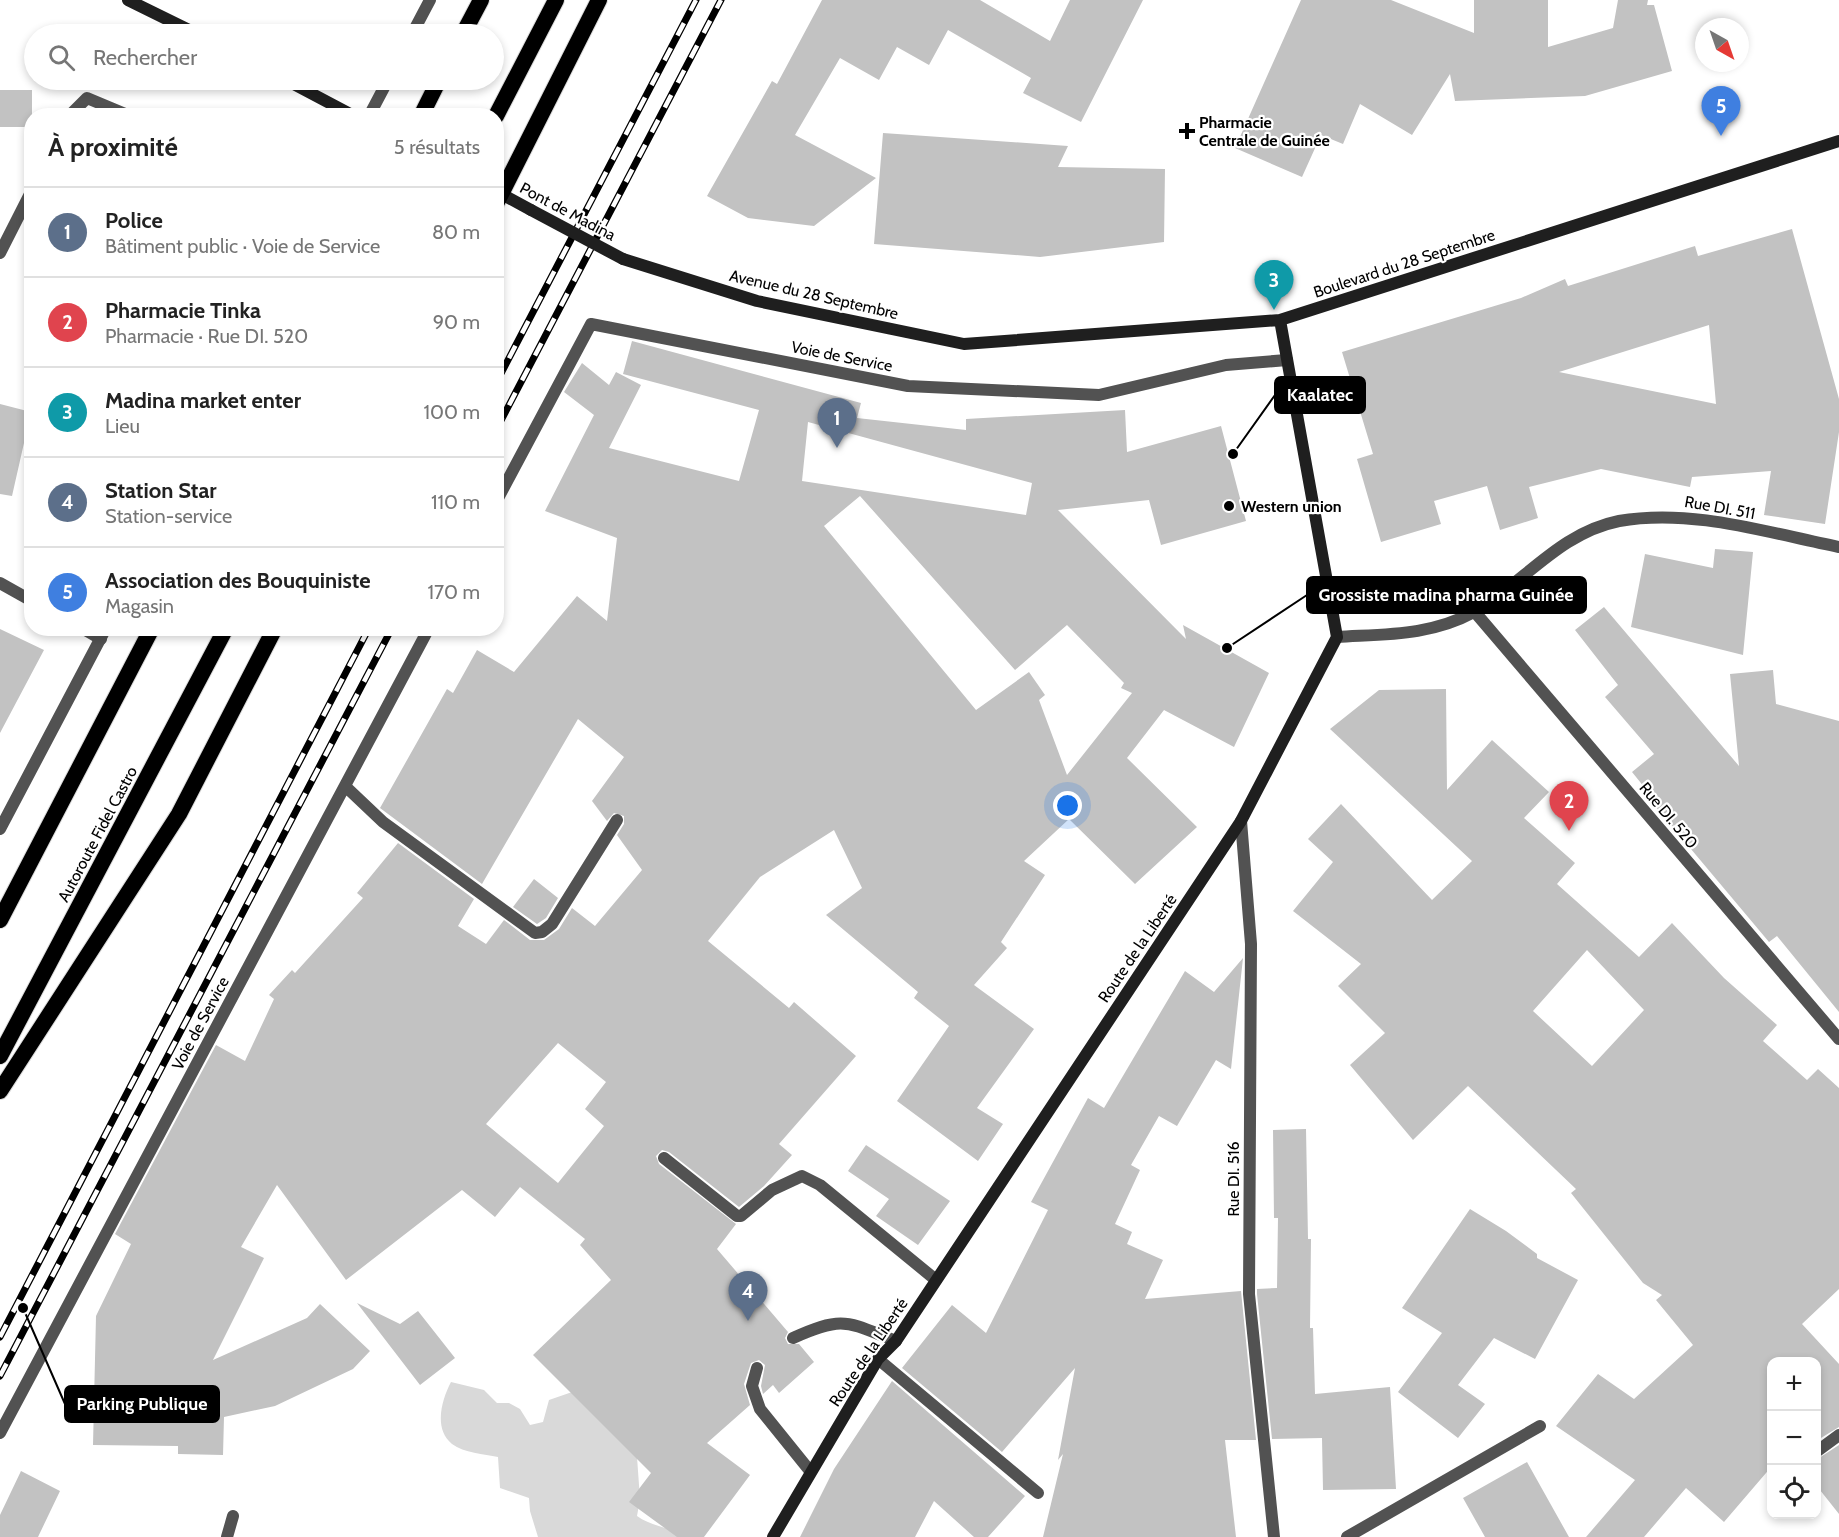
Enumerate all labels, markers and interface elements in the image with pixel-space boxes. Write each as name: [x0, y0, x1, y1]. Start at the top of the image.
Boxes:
north arrow: [1695, 18, 1749, 72]
search box: [24, 24, 504, 90]
icon: search: [45, 41, 78, 74]
text: Rechercher: [93, 44, 197, 71]
pin: 5: [1702, 86, 1740, 136]
place label: Pharmacie Centrale de Guinée: [1199, 113, 1330, 150]
marker: Pharmacie Centrale de Guinée: [1180, 124, 1194, 138]
text: À proximité: [48, 131, 178, 163]
text: 5 résultats: [394, 135, 480, 159]
street label: Pont de Madina: [517, 178, 619, 245]
text: Police: [105, 207, 163, 234]
text: 1: [64, 220, 71, 244]
text: 80 m: [432, 220, 480, 244]
street label: Boulevard du 28 Septembre: [1311, 225, 1497, 302]
text: Bâtiment public · Voie de Service: [105, 234, 380, 258]
pin: 3: [1254, 260, 1294, 310]
street label: Avenue du 28 Septembre: [728, 266, 900, 323]
text: Pharmacie Tinka: [105, 297, 261, 324]
text: 2: [62, 310, 73, 334]
text: 90 m: [433, 310, 480, 334]
text: Pharmacie · Rue DI. 520: [105, 324, 308, 348]
street label: Voie de Service: [790, 337, 894, 376]
callout: Kaalatec: [1275, 377, 1365, 413]
text: Kaalatec: [1287, 384, 1353, 406]
text: Madina market enter: [105, 387, 301, 414]
pin: 1: [818, 398, 856, 448]
text: 3: [62, 400, 73, 424]
text: 100 m: [424, 400, 480, 424]
text: Lieu: [105, 414, 140, 438]
text: Station Star: [105, 477, 217, 504]
text: 4: [61, 490, 74, 514]
text: 110 m: [431, 490, 480, 514]
street label: Rue DI. 511: [1683, 492, 1757, 523]
place label: Western union: [1241, 497, 1342, 516]
marker: Western union: [1222, 499, 1236, 513]
text: Station-service: [105, 504, 232, 528]
text: Association des Bouquiniste: [105, 567, 371, 594]
callout: Grossiste madina pharma Guinée: [1307, 577, 1586, 613]
text: 5: [62, 580, 73, 604]
text: 170 m: [428, 580, 480, 604]
text: Grossiste madina pharma Guinée: [1318, 584, 1574, 606]
text: Magasin: [105, 594, 174, 618]
street label: Autoroute Fidel Castro: [54, 763, 141, 905]
street label: Rue DI. 520: [1635, 778, 1702, 852]
pin: 2: [1550, 782, 1588, 831]
your location: [1053, 791, 1082, 820]
street label: Route de la Liberté: [1094, 891, 1181, 1006]
street label: Voie de Service: [168, 973, 233, 1073]
street label: Rue DI. 516: [1224, 1141, 1243, 1217]
pin: 4: [728, 1272, 768, 1321]
street label: Route de la Liberté: [825, 1295, 912, 1410]
map controls: [1767, 1357, 1821, 1519]
button: +: [1767, 1357, 1821, 1411]
callout: Parking Publique: [65, 1386, 219, 1422]
text: Parking Publique: [77, 1393, 207, 1415]
button: −: [1767, 1411, 1821, 1465]
button: locate: [1767, 1465, 1821, 1519]

